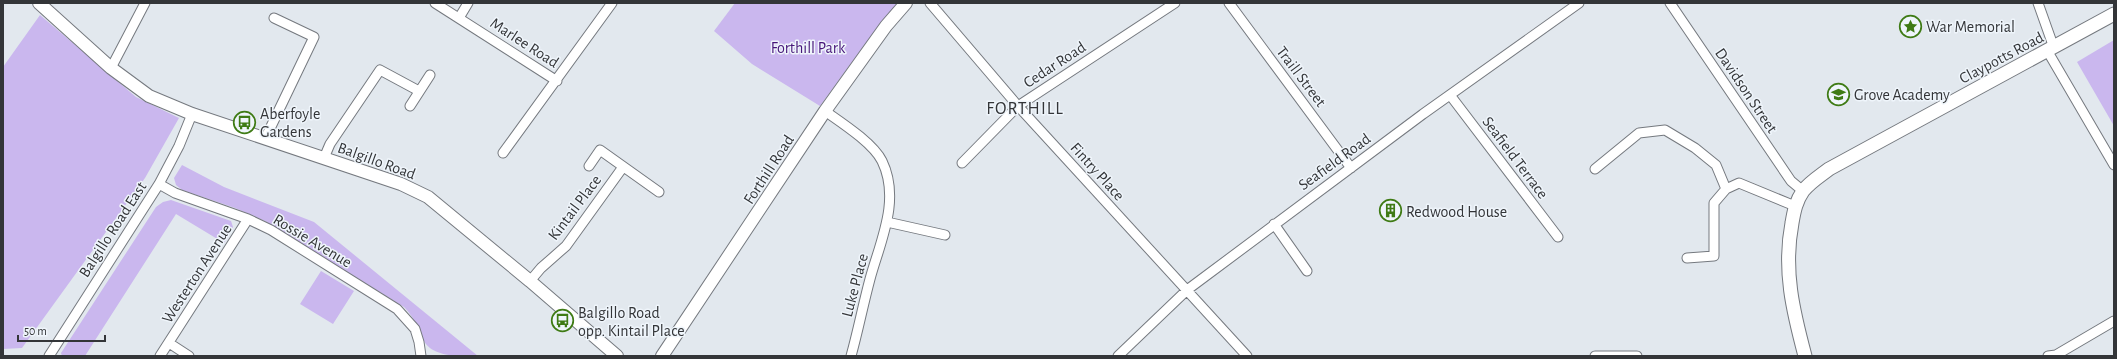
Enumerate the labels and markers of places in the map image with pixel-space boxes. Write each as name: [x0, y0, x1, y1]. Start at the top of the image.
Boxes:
place icon: War Memorial: [1897, 13, 1923, 39]
place label: War Memorial: [1926, 19, 2015, 35]
school or university icon: Grove Academy: [1826, 81, 1852, 107]
place label: Grove Academy: [1854, 87, 1950, 104]
place label: Aberfoyle Gardens: [260, 106, 320, 140]
bus stop icon: Aberfoyle Gardens: [232, 109, 258, 135]
building icon: Redwood House: [1377, 198, 1403, 224]
place label: Redwood House: [1406, 204, 1507, 220]
place label: Balgillo Road opp. Kintail Place: [578, 305, 685, 339]
bus stop icon: Balgillo Road opp. Kintail Place: [550, 308, 576, 334]

